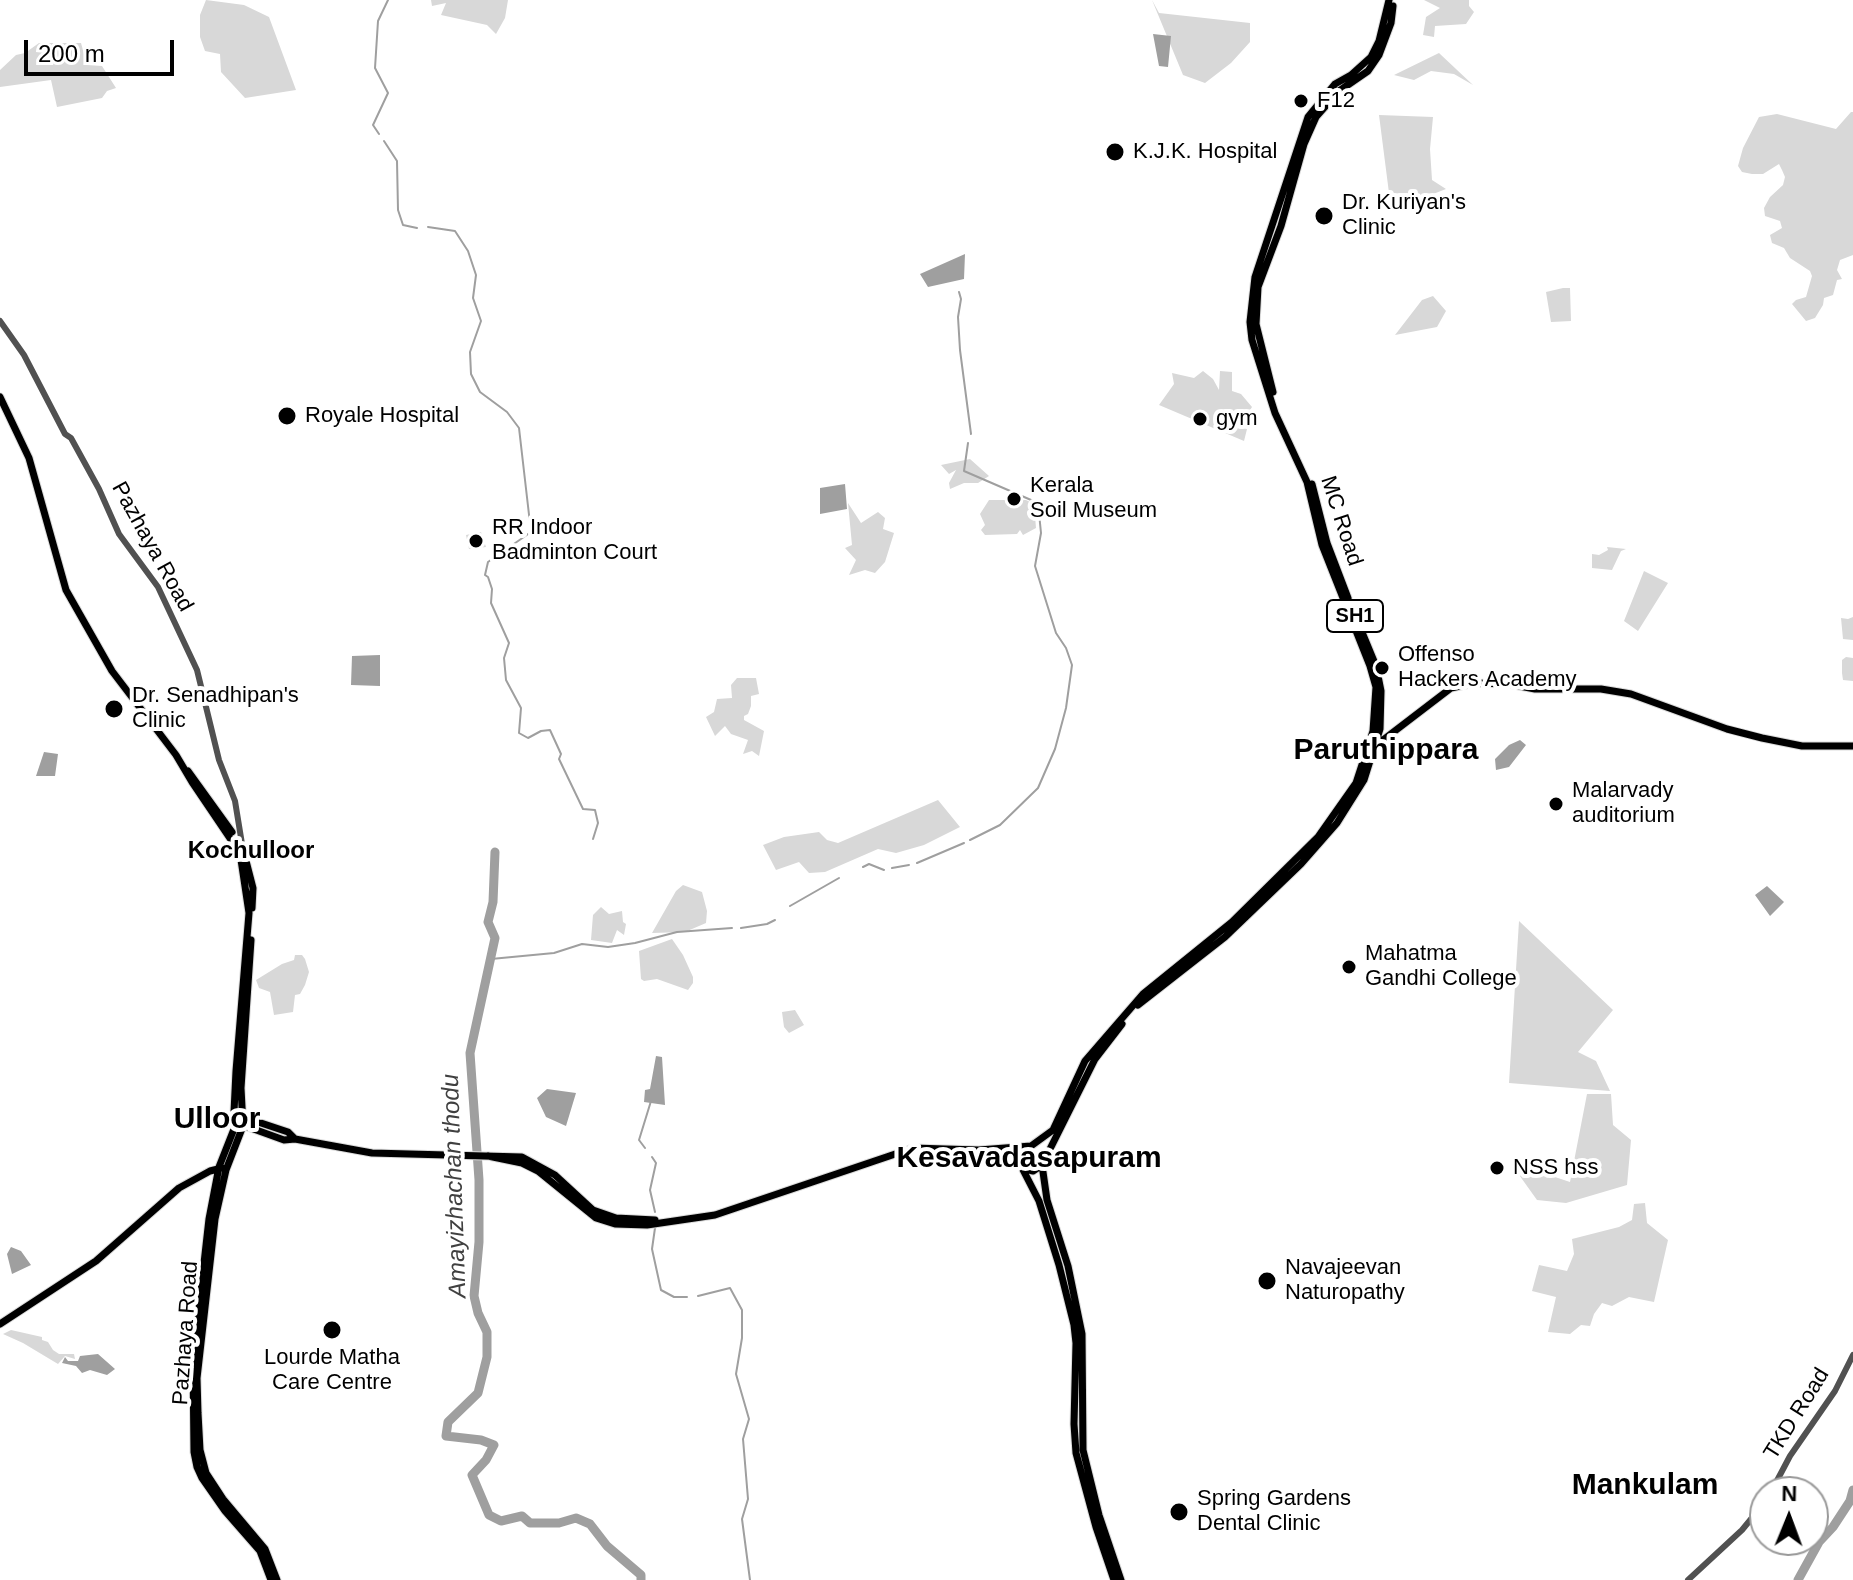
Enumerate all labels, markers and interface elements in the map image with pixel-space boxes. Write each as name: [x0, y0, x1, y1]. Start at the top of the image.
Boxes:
scale bar: [28, 24, 178, 74]
text: 200 m: [38, 40, 105, 67]
place label: F12: [1317, 88, 1355, 114]
marker: F12: [1292, 92, 1310, 110]
place label: K.J.K. Hospital: [1133, 139, 1277, 165]
marker: K.J.K. Hospital: [1104, 141, 1126, 163]
place label: Dr. Kuriyan's Clinic: [1342, 190, 1466, 242]
marker: Dr. Kuriyan's Clinic: [1313, 205, 1335, 227]
place label: Royale Hospital: [305, 403, 459, 429]
marker: Royale Hospital: [276, 405, 298, 427]
place label: gym: [1216, 406, 1258, 432]
marker: gym: [1191, 410, 1209, 428]
place label: Kerala Soil Museum: [1030, 473, 1157, 524]
street label: MC Road: [1314, 473, 1368, 569]
street label: Pazhaya Road: [105, 477, 199, 617]
marker: Kerala Soil Museum: [1005, 490, 1023, 508]
place label: RR Indoor Badminton Court: [492, 515, 657, 566]
marker: RR Indoor Badminton Court: [467, 532, 485, 550]
road number: SH1: [1327, 600, 1383, 632]
place label: Offenso Hackers Academy: [1398, 642, 1577, 694]
marker: Offenso Hackers Academy: [1373, 659, 1391, 677]
place label: Dr. Senadhipan's Clinic: [132, 683, 299, 734]
marker: Dr. Senadhipan's Clinic: [103, 698, 125, 720]
district label: Paruthippara: [1293, 733, 1479, 769]
place label: Malarvady auditorium: [1572, 778, 1675, 830]
marker: Malarvady auditorium: [1547, 795, 1565, 813]
district label: Kochulloor: [188, 837, 314, 865]
place label: Mahatma Gandhi College: [1365, 941, 1517, 992]
marker: Mahatma Gandhi College: [1340, 958, 1358, 976]
water label: Amayizhachan thodu: [437, 1073, 473, 1299]
district label: Ulloor: [174, 1102, 260, 1138]
district label: Kesavadasapuram: [896, 1141, 1162, 1177]
place label: NSS hss: [1513, 1155, 1599, 1181]
marker: NSS hss: [1488, 1159, 1506, 1177]
place label: Navajeevan Naturopathy: [1285, 1255, 1405, 1306]
street label: Pazhaya Road: [168, 1260, 204, 1406]
marker: Navajeevan Naturopathy: [1256, 1270, 1278, 1292]
marker: Lourde Matha Care Centre: [321, 1319, 343, 1341]
place label: Lourde Matha Care Centre: [264, 1345, 400, 1396]
street label: TKD Road: [1759, 1363, 1835, 1465]
district label: Mankulam: [1572, 1468, 1718, 1504]
north arrow: [1749, 1476, 1829, 1556]
text: N: [1781, 1481, 1798, 1506]
place label: Spring Gardens Dental Clinic: [1197, 1486, 1351, 1538]
marker: Spring Gardens Dental Clinic: [1168, 1501, 1190, 1523]

